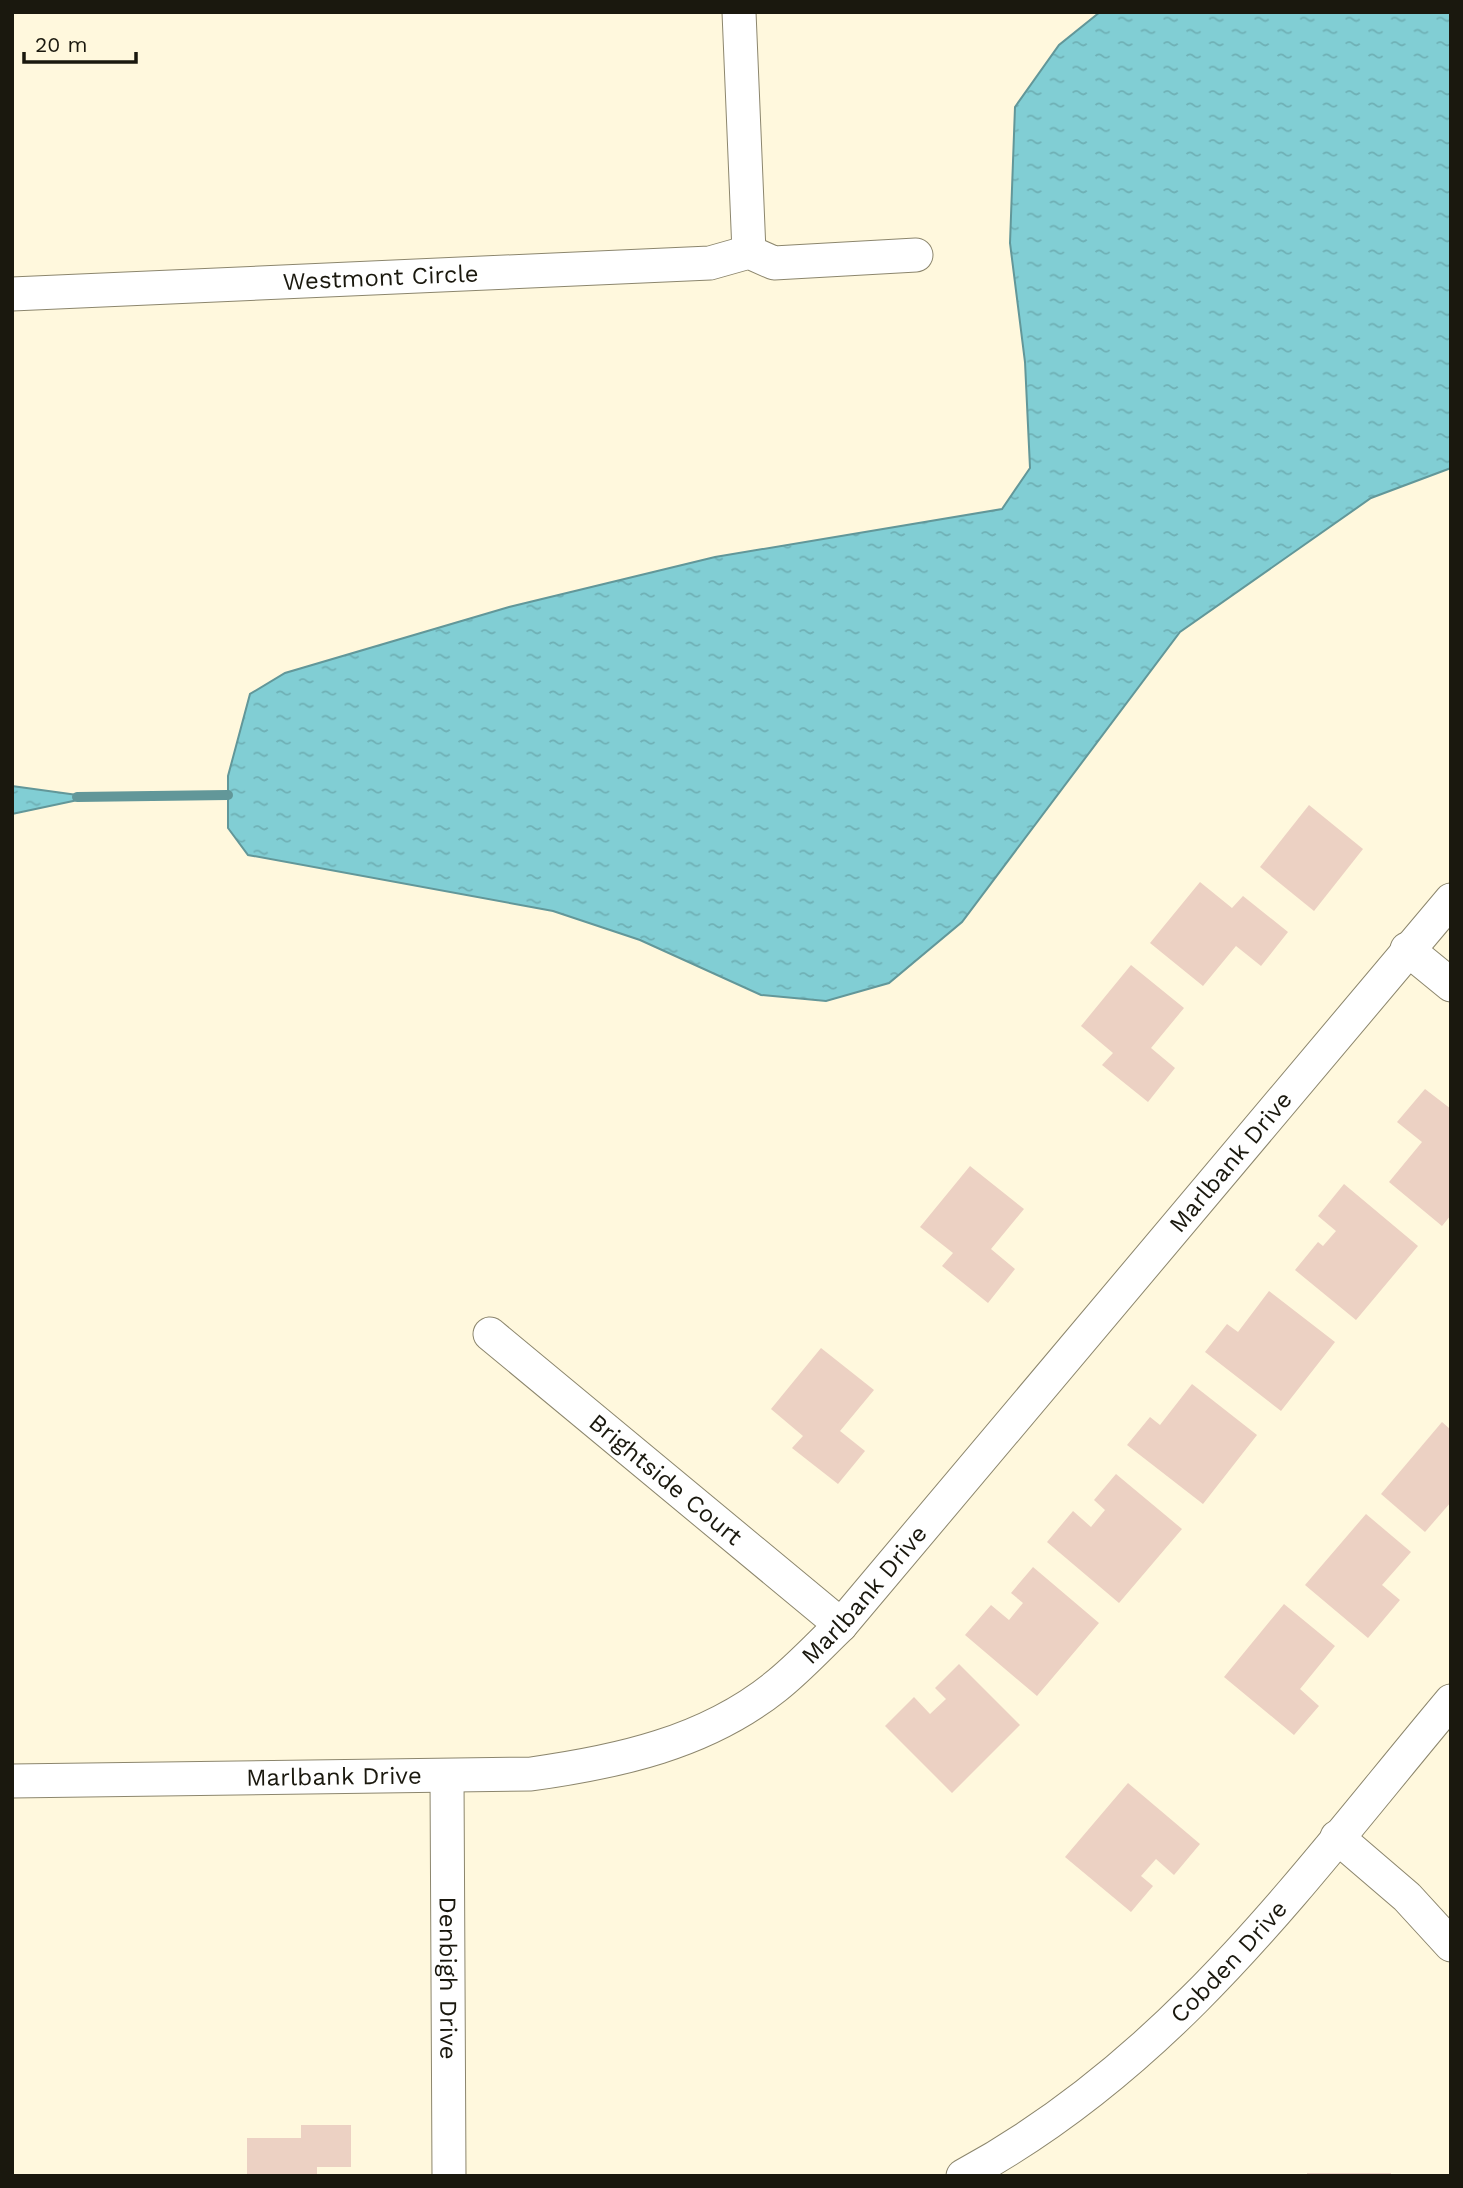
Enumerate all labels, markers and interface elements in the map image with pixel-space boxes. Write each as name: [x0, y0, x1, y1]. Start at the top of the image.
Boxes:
scale bar: [24, 21, 136, 65]
text: 20 m: [35, 32, 87, 57]
street label: Westmont Circle: [282, 259, 479, 296]
street label: Marlbank Drive: [1163, 1086, 1298, 1238]
street label: Brightside Court: [583, 1408, 748, 1551]
street label: Marlbank Drive: [796, 1520, 933, 1670]
street label: Marlbank Drive: [246, 1761, 422, 1792]
street label: Cobden Drive: [1165, 1895, 1293, 2029]
street label: Denbigh Drive: [434, 1896, 462, 2060]

